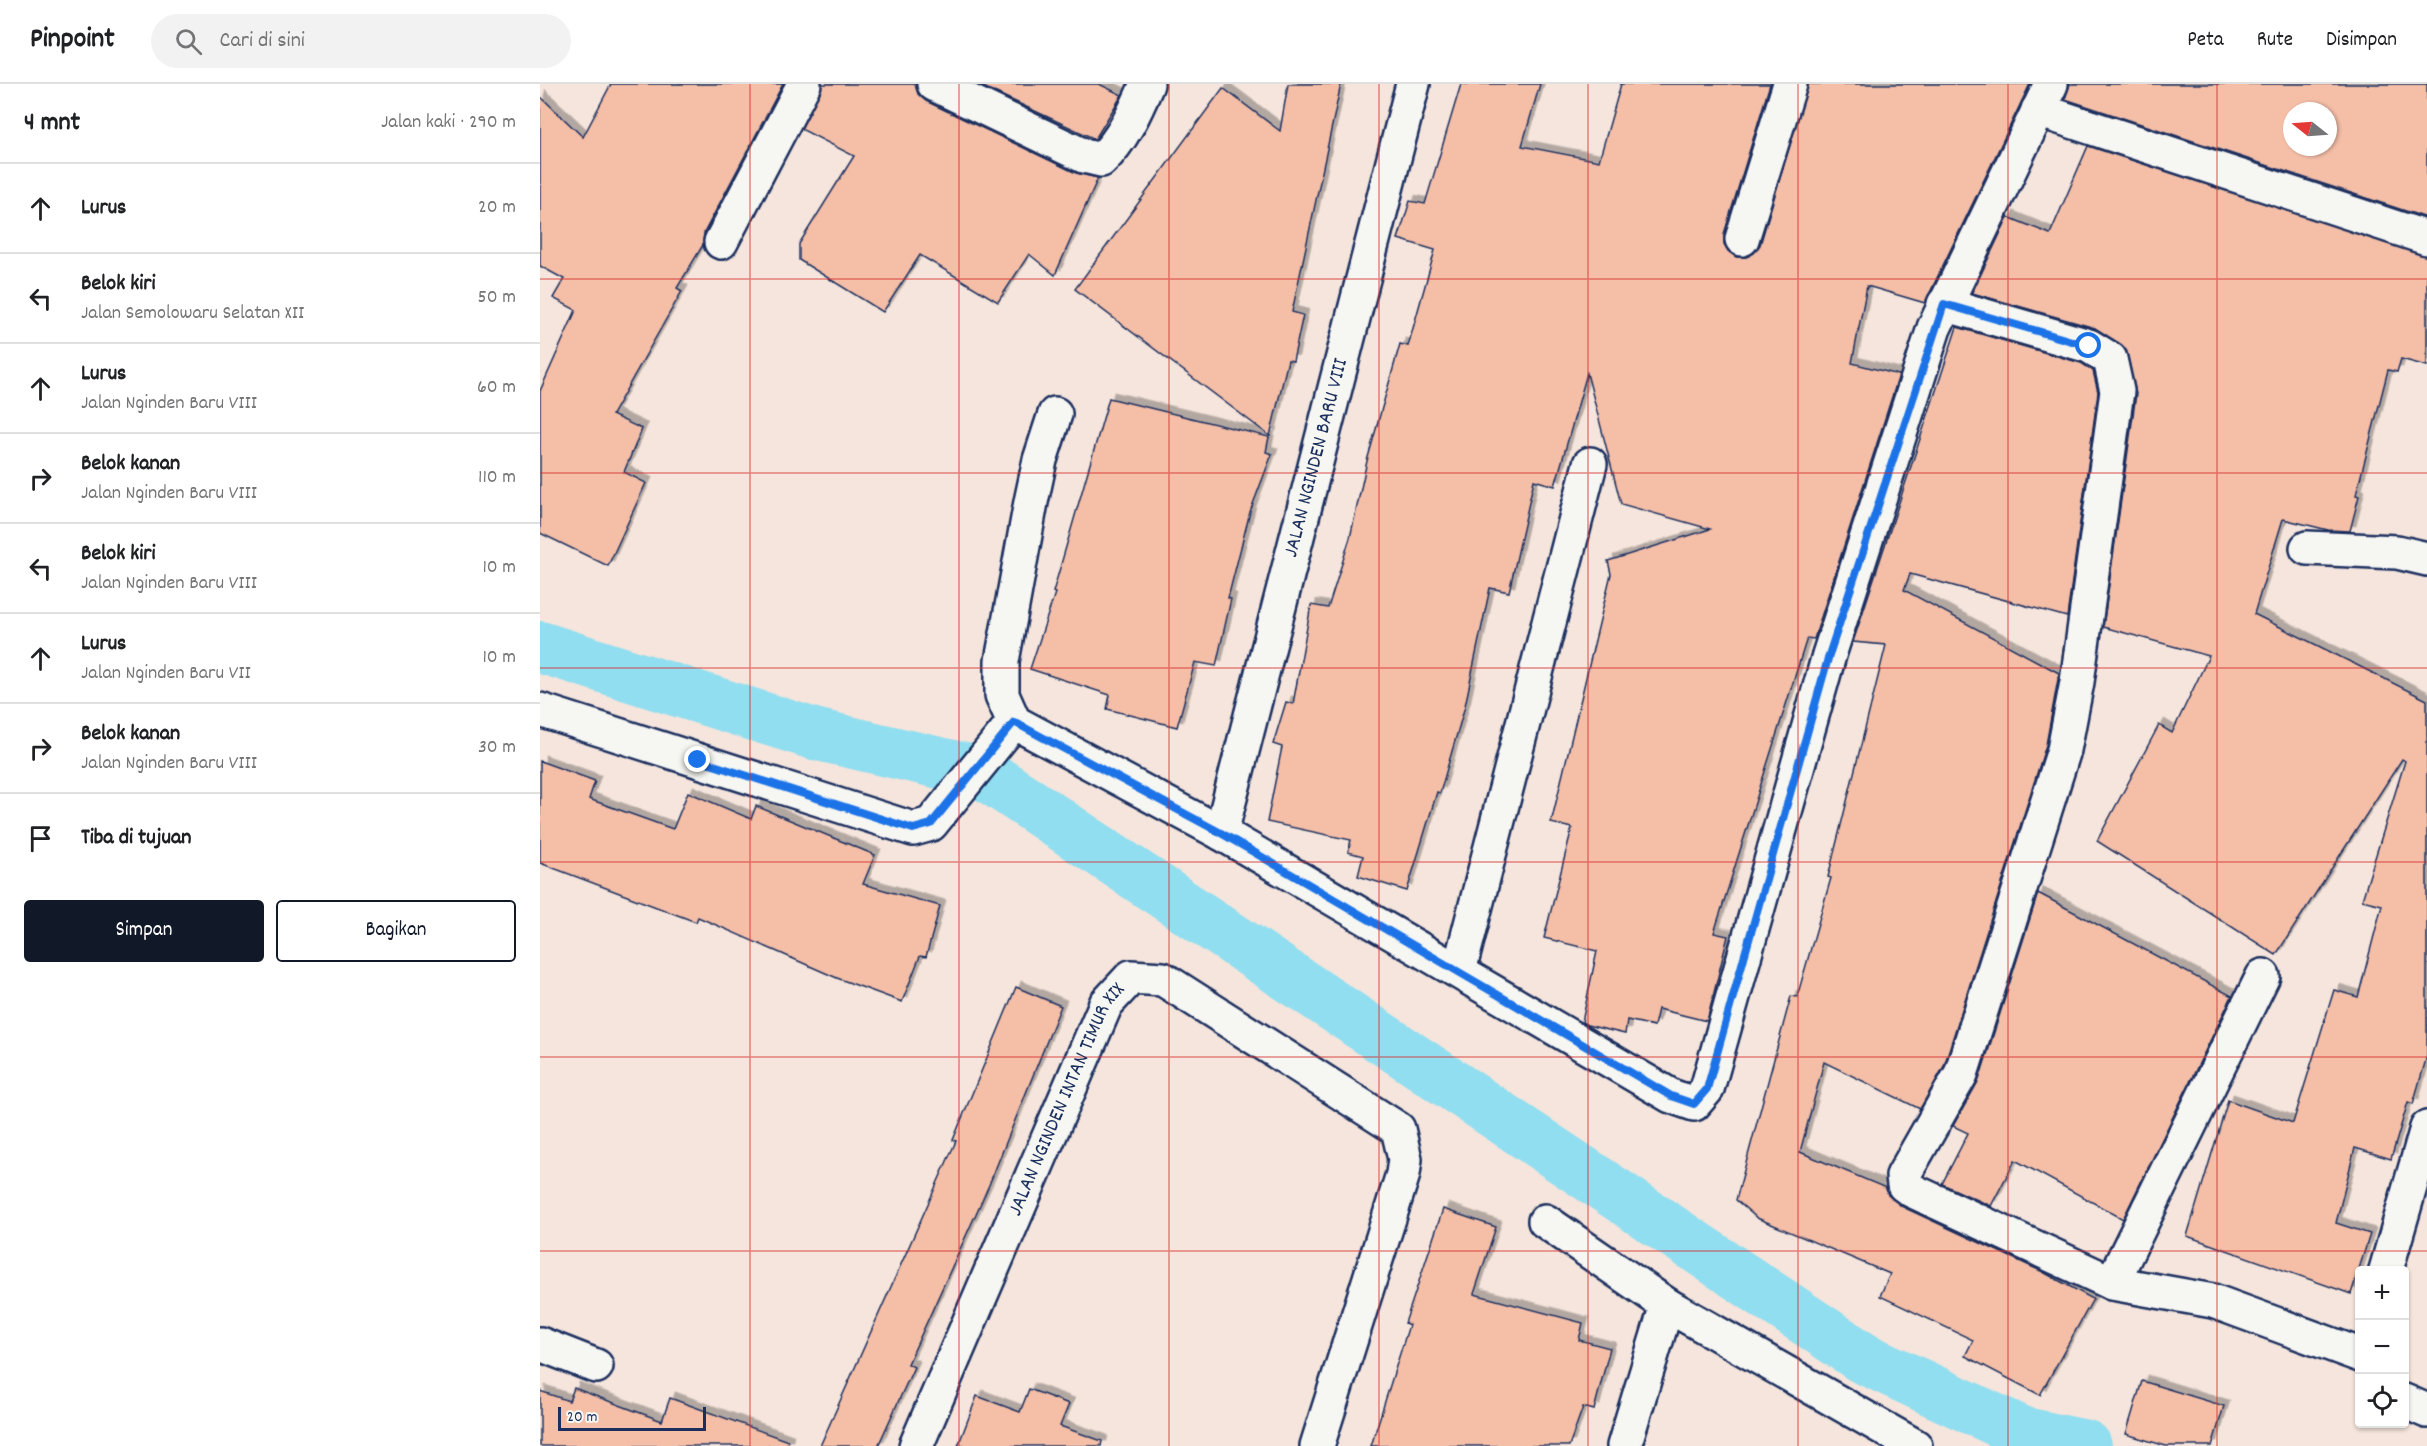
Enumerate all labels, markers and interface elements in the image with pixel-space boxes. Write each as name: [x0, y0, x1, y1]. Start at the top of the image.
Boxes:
search box: [151, 14, 571, 68]
text: Pinpoint: [30, 21, 115, 61]
icon: search: [172, 25, 205, 58]
text: Cari di sini: [220, 26, 305, 57]
text: Peta: [2187, 26, 2224, 56]
text: Rute: [2257, 26, 2293, 56]
text: Disimpan: [2326, 26, 2397, 56]
north arrow: [2283, 102, 2337, 156]
text: 4 mnt: [24, 105, 80, 142]
text: Jalan kaki · 290 m: [381, 109, 516, 137]
icon: ahead: [24, 192, 57, 225]
text: Lurus: [81, 193, 126, 224]
text: 20 m: [478, 194, 516, 222]
text: Belok kiri: [81, 269, 155, 300]
icon: left: [24, 282, 57, 315]
text: 50 m: [478, 284, 516, 312]
text: Jalan Semolowaru Selatan XII: [81, 300, 304, 328]
route start: [2075, 332, 2101, 358]
street label: JALAN NGINDEN BARU VIII: [1277, 355, 1357, 561]
text: Lurus: [81, 359, 126, 390]
icon: ahead: [24, 372, 57, 405]
text: 60 m: [477, 374, 516, 402]
text: Jalan Nginden Baru VIII: [81, 390, 257, 418]
text: Belok kanan: [81, 449, 180, 480]
icon: right: [24, 462, 57, 495]
text: 110 m: [478, 464, 516, 492]
text: Jalan Nginden Baru VIII: [81, 480, 257, 508]
text: Belok kiri: [81, 539, 155, 570]
icon: left: [24, 552, 57, 585]
text: 10 m: [482, 554, 516, 582]
text: Jalan Nginden Baru VIII: [81, 570, 257, 598]
text: Lurus: [81, 629, 126, 660]
icon: ahead: [24, 642, 57, 675]
text: 10 m: [482, 644, 516, 672]
text: Jalan Nginden Baru VII: [81, 660, 251, 688]
text: Belok kanan: [81, 719, 180, 750]
icon: right: [24, 732, 57, 765]
text: 30 m: [478, 734, 516, 762]
route end: [684, 746, 710, 772]
text: Jalan Nginden Baru VIII: [81, 750, 257, 778]
icon: arrive: [24, 822, 57, 855]
text: Tiba di tujuan: [81, 823, 191, 854]
button: Simpan: [24, 900, 264, 962]
button: Bagikan: [276, 900, 516, 962]
street label: JALAN NGINDEN INTAN TIMUR XIX: [1001, 976, 1133, 1221]
map controls: [2355, 1266, 2409, 1428]
button: +: [2355, 1266, 2409, 1320]
button: −: [2355, 1320, 2409, 1374]
button: locate: [2355, 1374, 2409, 1428]
scale bar: [558, 1404, 706, 1432]
text: 20 m: [567, 1406, 597, 1429]

